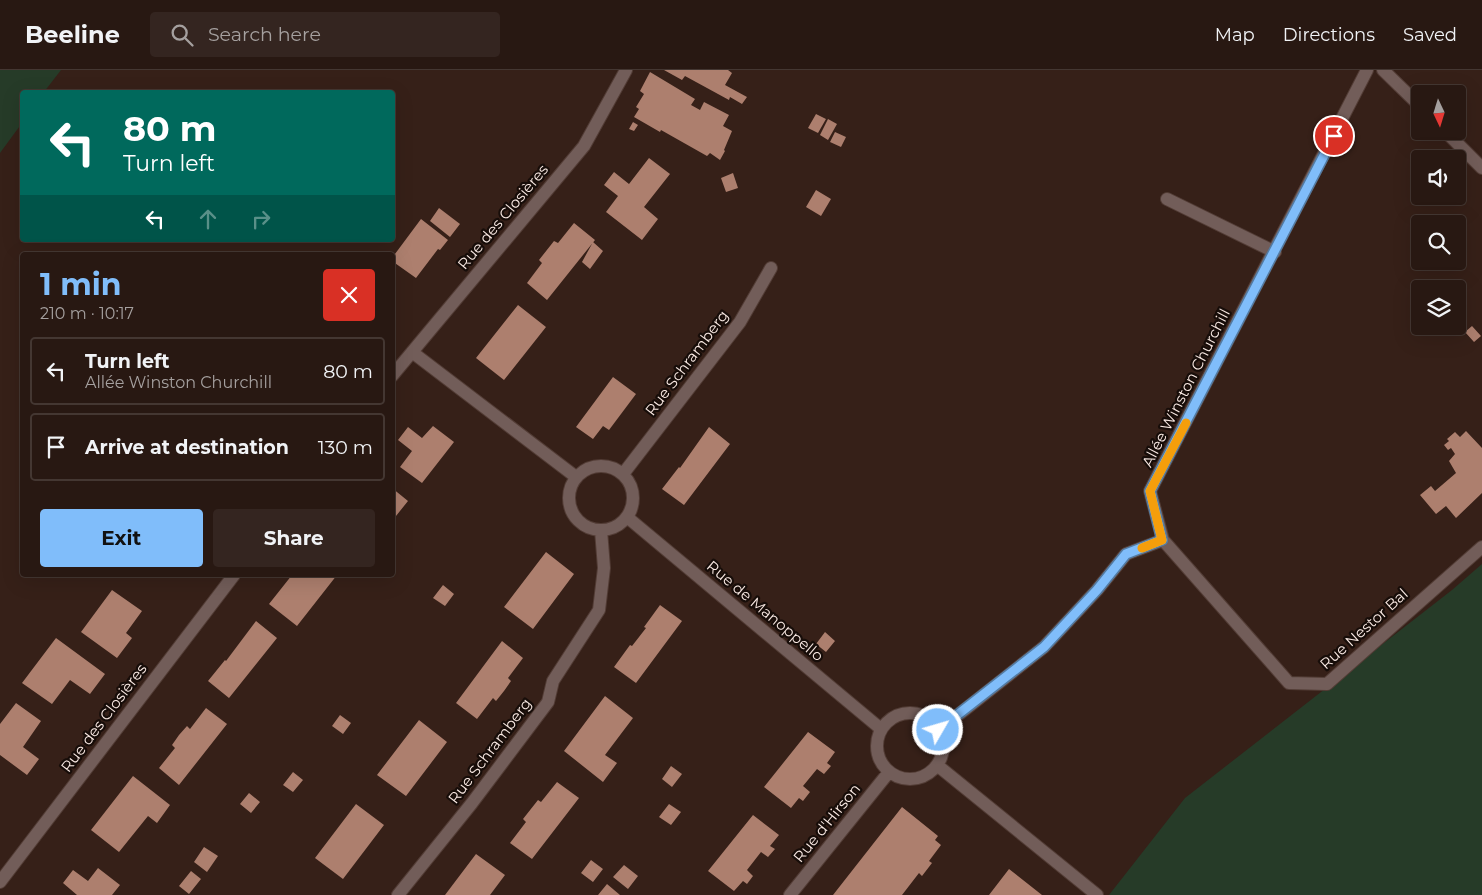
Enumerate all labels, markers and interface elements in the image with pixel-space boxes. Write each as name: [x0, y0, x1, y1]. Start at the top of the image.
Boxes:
search box: [150, 12, 500, 57]
text: Beeline: [25, 20, 120, 49]
icon: search: [168, 21, 196, 49]
text: Search here: [208, 23, 321, 46]
text: Map: [1215, 24, 1255, 46]
text: Directions: [1283, 24, 1375, 46]
text: Saved: [1403, 24, 1457, 46]
north arrow: [1411, 85, 1466, 140]
map controls: [1411, 85, 1466, 335]
text: 80 m: [123, 107, 217, 150]
icon: left: [40, 110, 105, 175]
pin: [1313, 115, 1355, 157]
icon: arrive: [1320, 122, 1348, 150]
text: Turn left: [123, 150, 215, 177]
button: sound: [1411, 150, 1466, 205]
street label: Rue des Closières: [453, 160, 552, 273]
icon: left: [141, 205, 169, 233]
icon: ahead: [194, 205, 222, 233]
icon: right: [247, 205, 275, 233]
button: search: [1411, 215, 1466, 270]
text: 1 min: [40, 266, 121, 303]
button: close: [323, 269, 375, 321]
button: layers: [1411, 280, 1466, 335]
text: 210 m · 10:17: [40, 304, 134, 323]
street label: Allée Winston Churchill: [1137, 305, 1234, 470]
street label: Rue Schramberg: [641, 306, 732, 419]
text: Turn left: [85, 350, 170, 373]
icon: left: [42, 357, 70, 385]
text: 80 m: [323, 360, 373, 383]
text: Allée Winston Churchill: [85, 373, 272, 392]
icon: arrive: [42, 433, 70, 461]
text: Arrive at destination: [85, 436, 289, 459]
text: 130 m: [318, 436, 373, 459]
button: Exit: [40, 509, 203, 567]
button: Share: [213, 509, 375, 567]
street label: Rue de Manoppello: [703, 556, 828, 665]
street label: Rue Nestor Bal: [1316, 584, 1412, 673]
street label: Rue des Closières: [57, 660, 151, 776]
street label: Rue Schramberg: [444, 694, 535, 807]
position arrow: [911, 703, 963, 755]
street label: Rue d'Hirson: [789, 779, 864, 866]

